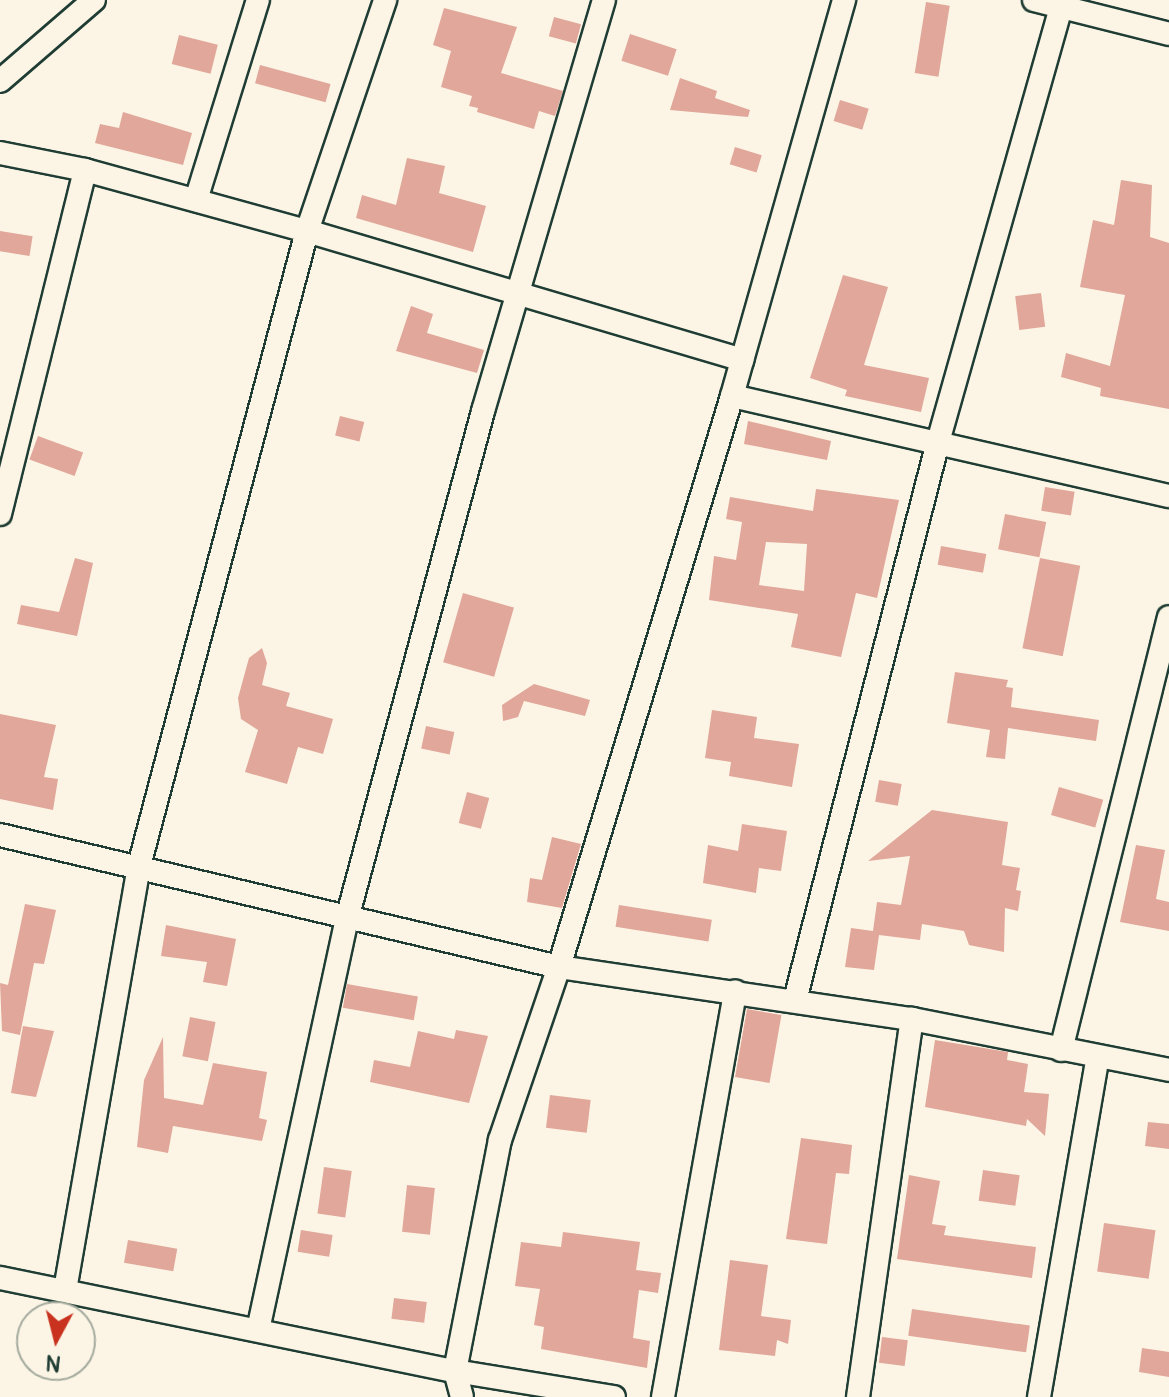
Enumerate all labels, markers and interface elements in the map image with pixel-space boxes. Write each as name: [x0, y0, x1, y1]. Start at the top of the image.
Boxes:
north arrow: [16, 1301, 96, 1381]
text: N: [44, 1348, 62, 1378]

